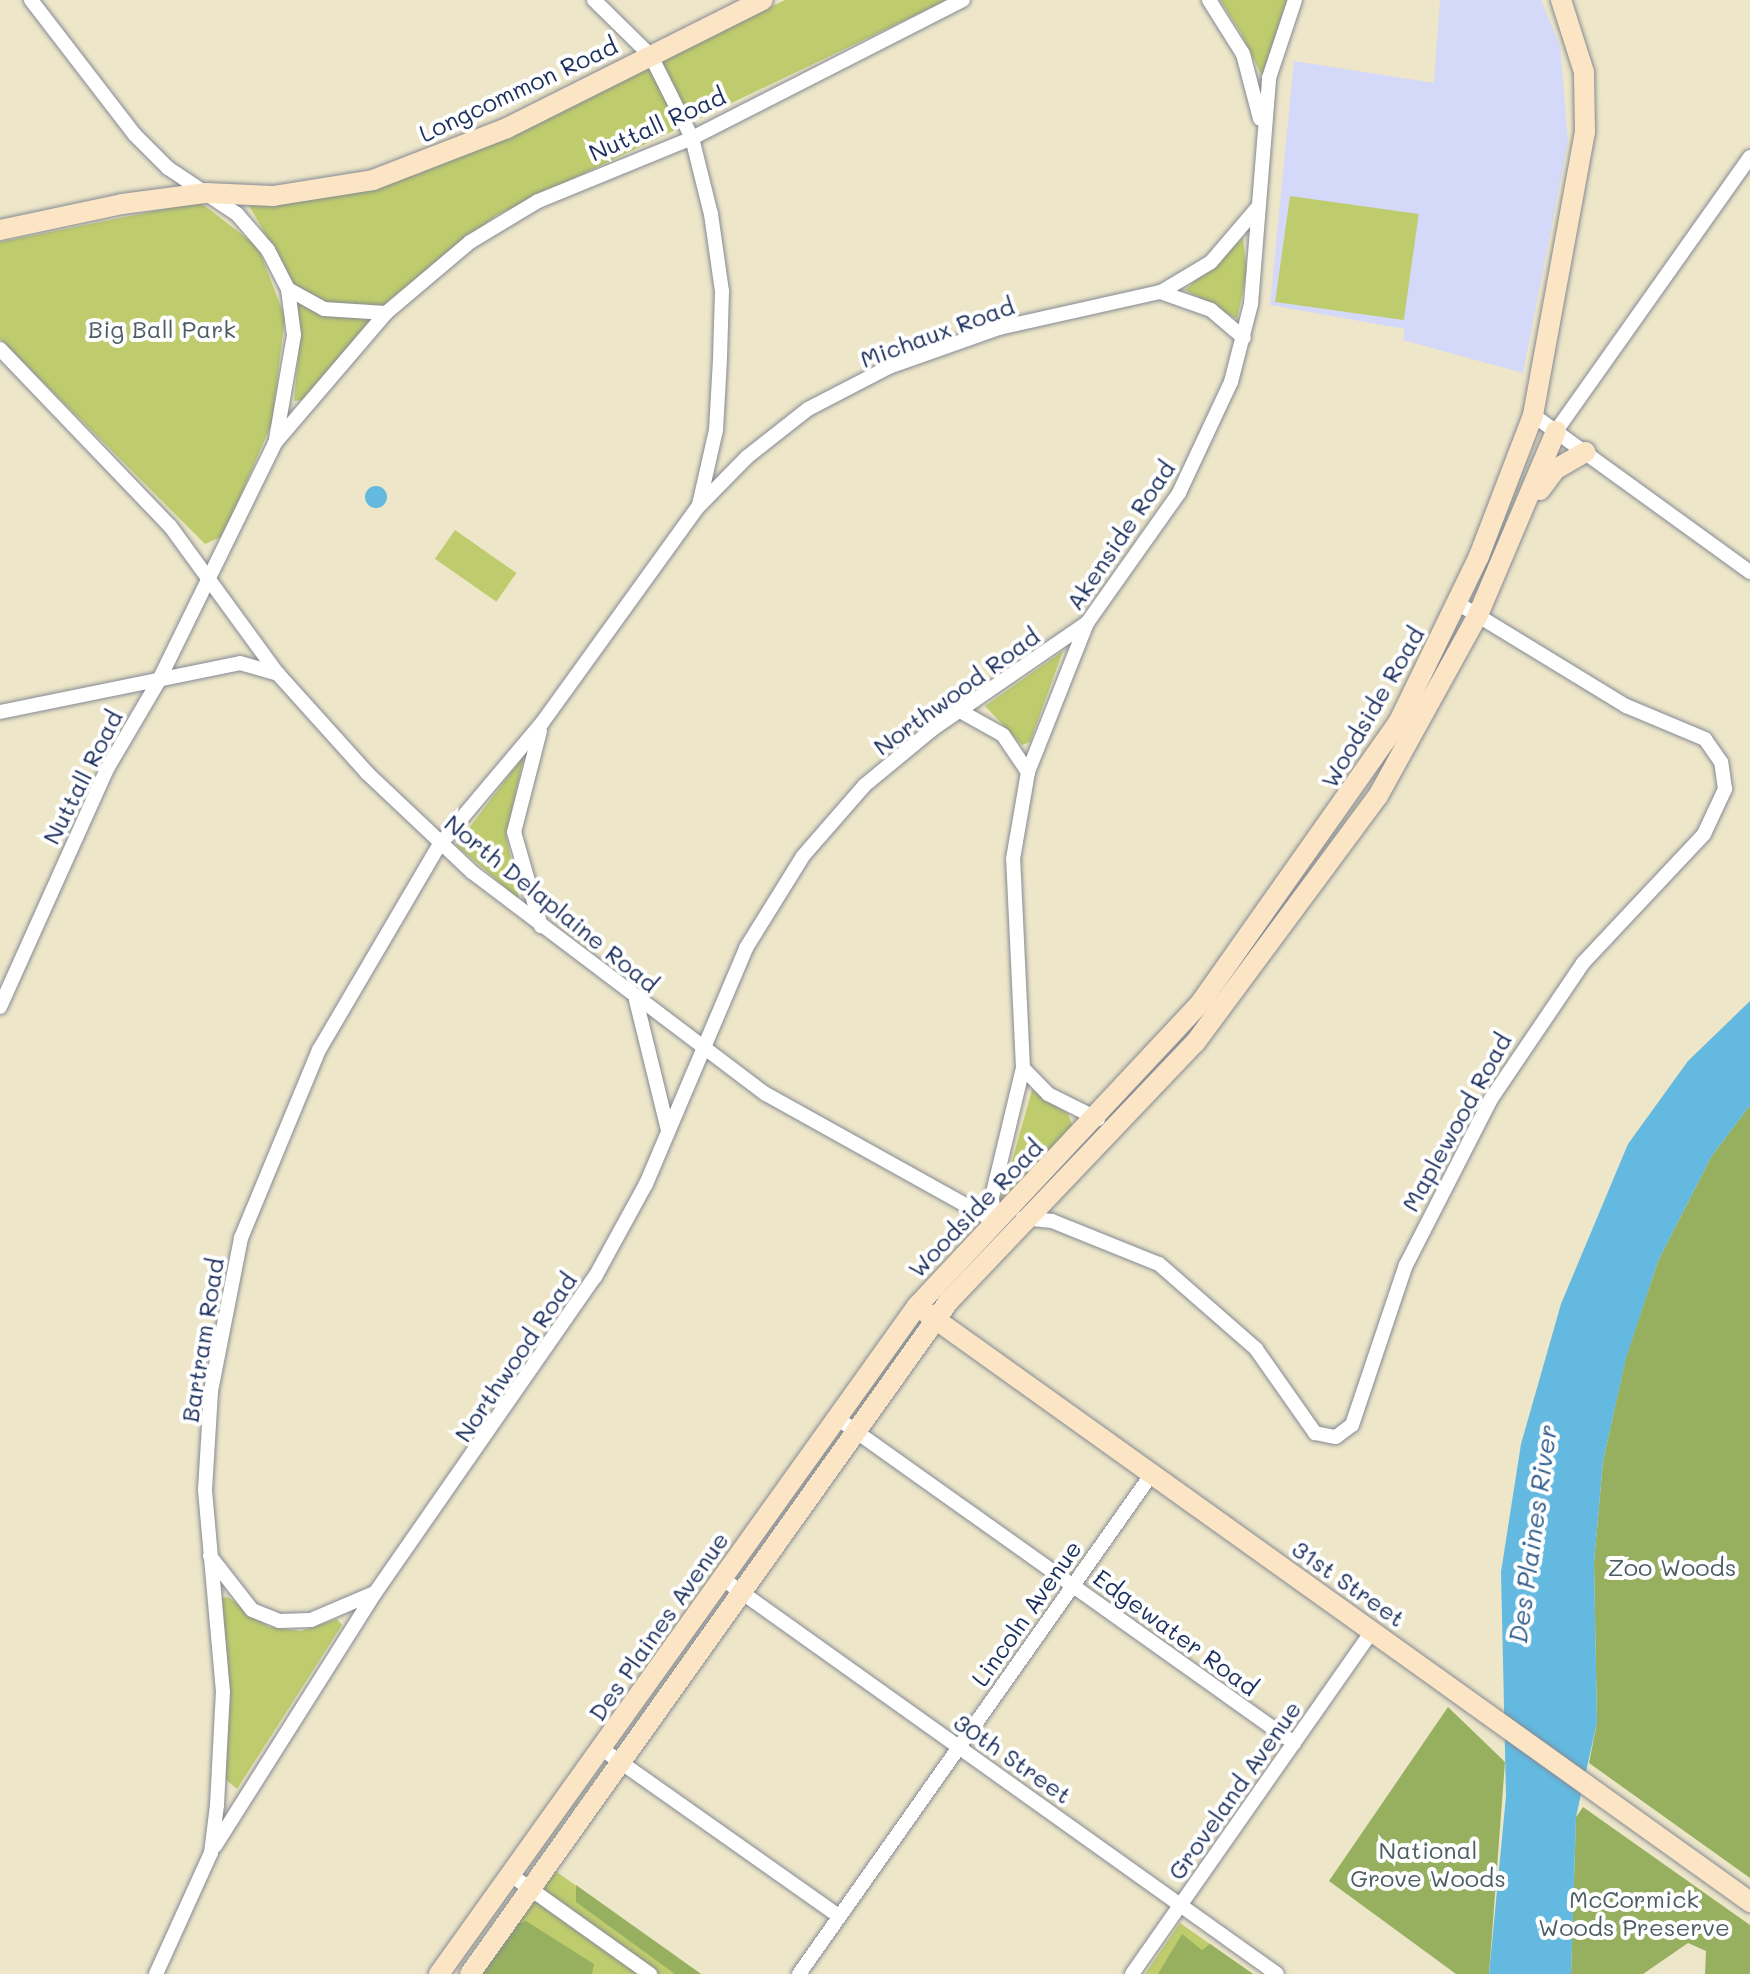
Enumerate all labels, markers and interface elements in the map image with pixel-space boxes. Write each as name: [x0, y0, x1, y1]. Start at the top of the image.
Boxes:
street label: Longcommon Road: [414, 30, 622, 148]
street label: Nuttall Road: [584, 81, 730, 167]
street label: Michaux Road: [856, 291, 1018, 373]
park label: Big Ball Park: [88, 315, 236, 343]
street label: Akenside Road: [1059, 455, 1181, 615]
street label: Northwood Road: [868, 621, 1044, 761]
street label: Woodside Road: [1314, 621, 1430, 793]
street label: Nuttall Road: [36, 705, 128, 849]
street label: North Delaplaine Road: [439, 808, 665, 998]
street label: Maplewood Road: [1395, 1028, 1517, 1216]
street label: Woodside Road: [902, 1133, 1048, 1283]
street label: Bartram Road: [175, 1256, 229, 1424]
street label: Northwood Road: [448, 1267, 582, 1447]
water label: Des Plaines River: [1502, 1423, 1564, 1645]
street label: Des Plaines Avenue: [582, 1526, 734, 1726]
street label: Lincoln Avenue: [965, 1534, 1087, 1692]
street label: 31st Street: [1287, 1534, 1411, 1632]
park label: Zoo Woods: [1608, 1553, 1736, 1581]
street label: Edgewater Road: [1088, 1563, 1264, 1701]
street label: Groveland Avenue: [1161, 1695, 1307, 1885]
street label: 30th Street: [949, 1707, 1077, 1809]
park label: National Grove Woods: [1350, 1836, 1506, 1892]
park label: McCormick Woods Preserve: [1538, 1885, 1730, 1941]

